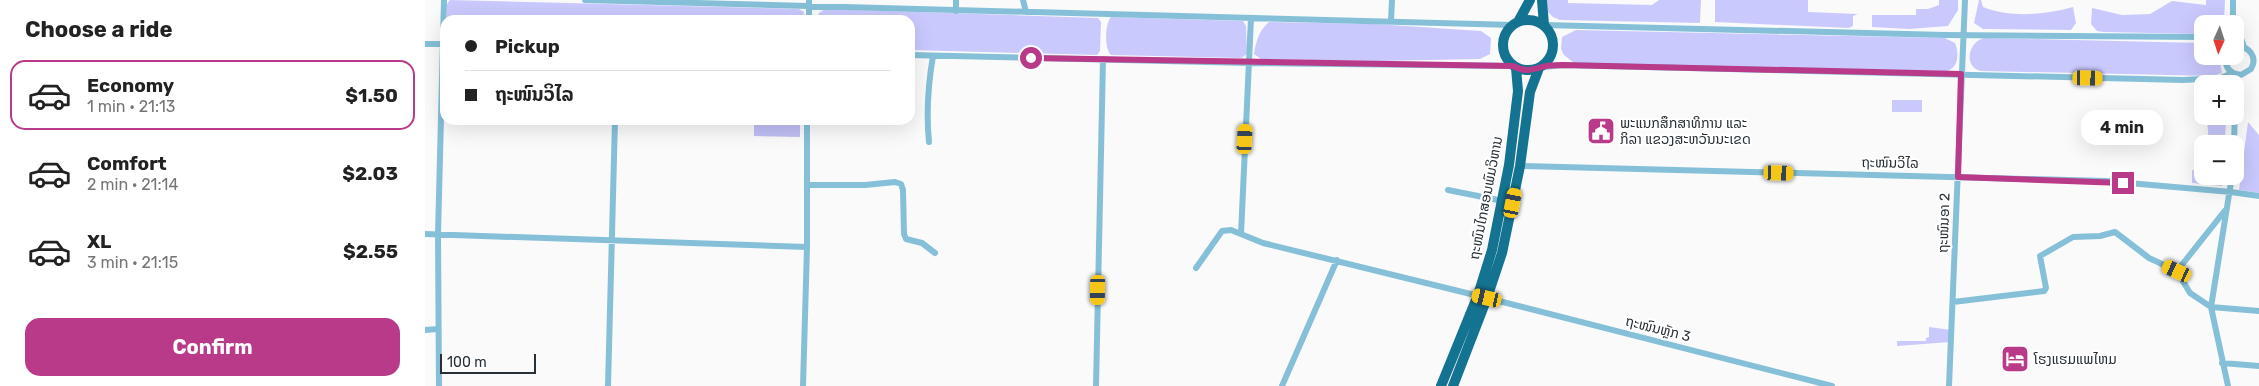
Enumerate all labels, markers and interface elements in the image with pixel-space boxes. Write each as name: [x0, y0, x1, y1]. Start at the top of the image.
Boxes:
north arrow: [2194, 15, 2244, 65]
map controls: [2194, 15, 2244, 185]
text: Choose a ride: [25, 16, 172, 43]
text: Pickup: [495, 35, 560, 58]
route start: [1020, 47, 1042, 69]
car: [2072, 70, 2103, 86]
icon: car: [27, 73, 72, 118]
text: Economy: [87, 74, 174, 97]
button: +: [2194, 75, 2244, 125]
text: ຖະໜົນວິໄລ: [495, 83, 574, 106]
text: $1.50: [345, 84, 398, 107]
text: 1 min · 21:13: [87, 97, 175, 116]
callout: 4 min: [2082, 110, 2164, 146]
place label: ພະແນກສຶກສາທິການ ແລະ ກິລາ ແຂວງສະຫວັນນະເຂດ: [1620, 115, 1751, 148]
public building icon: ພະແນກສຶກສາທິການ ແລະ ກິລາ ແຂວງສະຫວັນນະເຂດ: [1586, 116, 1616, 146]
text: 4 min: [2100, 118, 2144, 137]
car: [1236, 124, 1253, 154]
street label: ຖະໜົນໄກສອນພົມວິຫານ: [1466, 135, 1506, 261]
button: −: [2194, 135, 2244, 185]
icon: car: [27, 151, 72, 196]
text: Comfort: [87, 152, 167, 175]
street label: ຖະໜົນວິໄລ: [1861, 154, 1919, 172]
text: $2.03: [342, 162, 398, 185]
car: [1763, 165, 1794, 181]
route end: [2112, 172, 2134, 194]
text: 2 min · 21:14: [87, 175, 178, 194]
car: [1502, 187, 1523, 219]
street label: ຖະໜົນອາ 2: [1934, 192, 1954, 254]
icon: car: [27, 229, 72, 274]
text: XL: [87, 230, 111, 253]
text: $2.55: [343, 240, 398, 263]
text: 3 min · 21:15: [87, 253, 178, 272]
car: [2160, 258, 2193, 284]
car: [1090, 275, 1105, 305]
car: [1470, 287, 1503, 309]
street label: ຖະໜົນຫຼັກ 3: [1624, 313, 1692, 345]
button: Confirm: [25, 318, 400, 376]
hotel icon: ໂຮງແຮມແພໄຫມ: [2000, 344, 2030, 374]
scale bar: [440, 351, 536, 374]
place label: ໂຮງແຮມແພໄຫມ: [2033, 351, 2117, 368]
text: 100 m: [447, 354, 487, 371]

